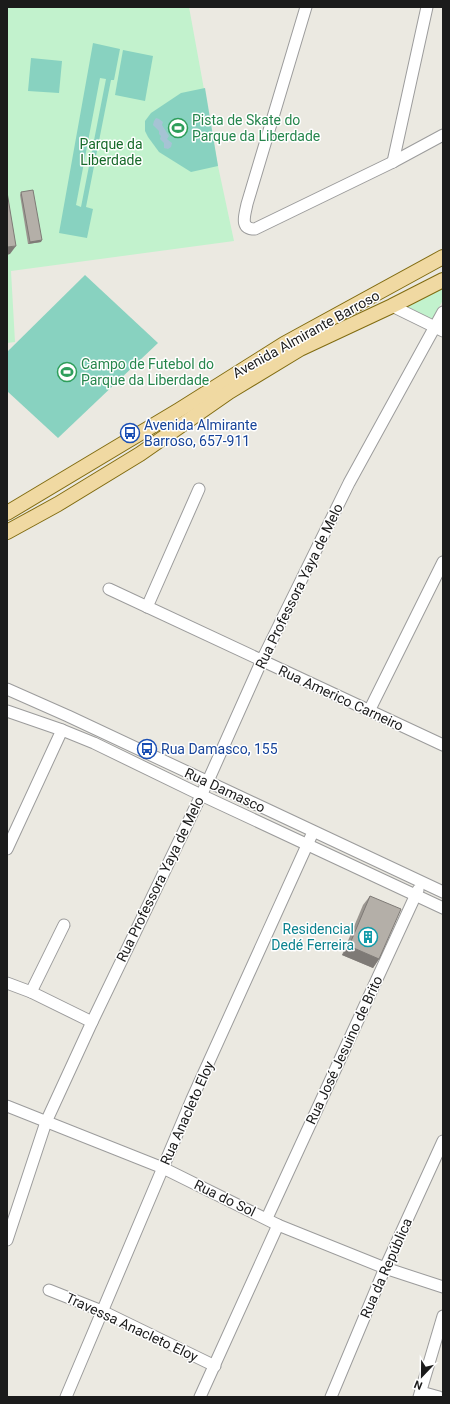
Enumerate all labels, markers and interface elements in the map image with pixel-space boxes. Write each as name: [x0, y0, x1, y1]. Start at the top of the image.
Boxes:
place label: Pista de Skate do Parque da Liberdade: [192, 112, 320, 144]
sports icon: Pista de Skate do Parque da Liberdade: [167, 117, 189, 139]
park label: Parque da Liberdade: [79, 136, 143, 168]
street label: Avenida Almirante Barroso: [230, 287, 382, 381]
place label: Campo de Futebol do Parque da Liberdade: [81, 356, 214, 388]
sports icon: Campo de Futebol do Parque da Liberdade: [56, 361, 78, 383]
place label: Avenida Almirante Barroso, 657-911: [144, 417, 257, 449]
bus stop icon: Avenida Almirante Barroso, 657-911: [119, 422, 141, 444]
street label: Rua Professora Yaya de Melo: [252, 501, 346, 671]
street label: Rua Americo Carneiro: [276, 662, 406, 734]
bus stop icon: Rua Damasco, 155: [136, 738, 158, 760]
place label: Rua Damasco, 155: [161, 741, 278, 757]
street label: Rua Damasco: [182, 764, 268, 816]
street label: Rua Professora Yaya de Melo: [113, 794, 207, 964]
place label: Residencial Dedé Ferreira: [271, 921, 354, 953]
building icon: Residencial Dedé Ferreira: [357, 926, 379, 948]
street label: Rua José Jesuino de Brito: [303, 973, 385, 1127]
street label: Rua Anacleto Eloy: [157, 1058, 217, 1167]
street label: Rua do Sol: [192, 1176, 258, 1220]
street label: Rua da República: [357, 1216, 415, 1320]
street label: Travessa Anacleto Eloy: [63, 1289, 201, 1365]
north arrow: [402, 1356, 442, 1396]
text: N: [412, 1377, 424, 1392]

